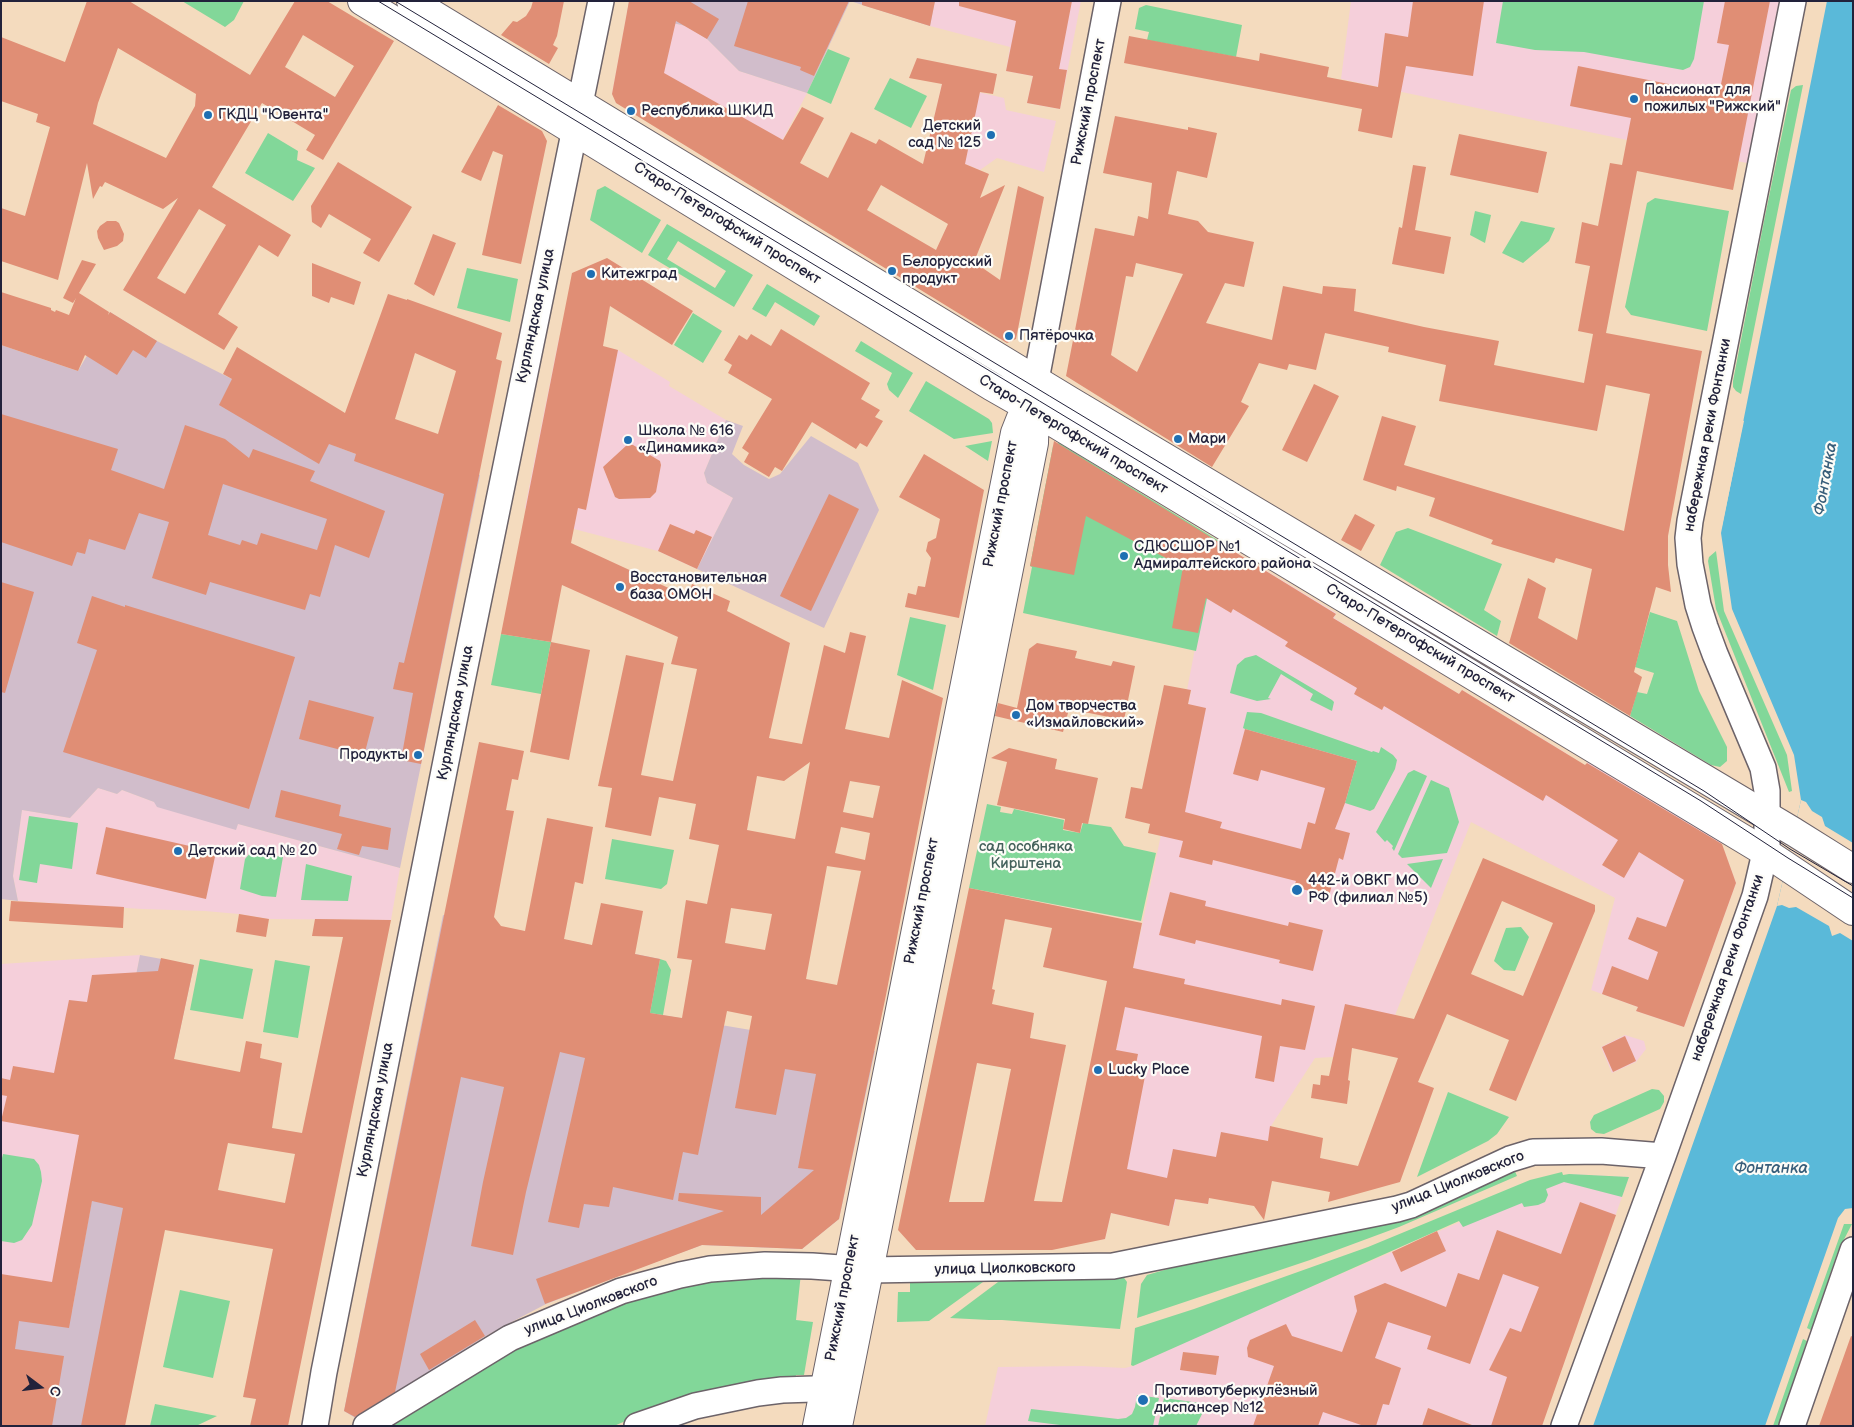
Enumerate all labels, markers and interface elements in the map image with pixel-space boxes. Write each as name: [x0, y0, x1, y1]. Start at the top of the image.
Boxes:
street label: Рижский проспект: [1068, 37, 1110, 167]
place label: Пансионат для пожилых "Рижский": [1644, 81, 1781, 116]
marker: Пансионат для пожилых "Рижский": [1628, 93, 1640, 105]
place label: Республика ШКИД: [641, 102, 773, 120]
marker: Республика ШКИД: [625, 105, 637, 117]
place label: ГКДЦ "Ювента": [218, 106, 328, 124]
marker: ГКДЦ "Ювента": [202, 109, 214, 121]
place label: Детский сад № 125: [908, 117, 981, 152]
marker: Детский сад № 125: [985, 129, 997, 141]
street label: Старо-Петергофский проспект: [630, 159, 824, 289]
street label: Курляндская улица: [513, 247, 559, 385]
place label: Белорусский продукт: [902, 253, 992, 288]
place label: Китежград: [601, 265, 677, 283]
marker: Белорусский продукт: [886, 265, 898, 277]
marker: Китежград: [585, 268, 597, 280]
place label: Пятёрочка: [1019, 327, 1094, 345]
marker: Пятёрочка: [1003, 330, 1015, 342]
street label: набережная реки Фонтанки: [1680, 337, 1736, 533]
street label: Старо-Петергофский проспект: [975, 371, 1171, 499]
place label: Школа № 616 «Динамика»: [638, 422, 734, 457]
place label: Мари: [1188, 430, 1226, 448]
marker: Мари: [1172, 433, 1184, 445]
marker: Школа № 616 «Динамика»: [622, 434, 634, 446]
street label: Рижский проспект: [980, 439, 1022, 569]
water label: Фонтанка: [1810, 441, 1842, 517]
place label: СДЮСШОР №1 Адмиралтейского района: [1134, 538, 1312, 573]
marker: СДЮСШОР №1 Адмиралтейского района: [1118, 550, 1130, 562]
place label: Восстановительная база ОМОН: [630, 569, 767, 604]
street label: Старо-Петергофский проспект: [1322, 580, 1518, 708]
marker: Восстановительная база ОМОН: [614, 581, 626, 593]
street label: Курляндская улица: [434, 644, 478, 782]
place label: Дом творчества «Измайловский»: [1026, 697, 1144, 732]
marker: Дом творчества «Измайловский»: [1010, 709, 1022, 721]
place label: Продукты: [339, 746, 408, 764]
marker: Продукты: [412, 749, 424, 761]
street label: Рижский проспект: [901, 836, 943, 966]
park label: сад особняка Кирштена: [979, 838, 1073, 873]
place label: Детский сад № 20: [188, 842, 317, 860]
marker: Детский сад № 20: [172, 845, 184, 857]
place label: 442-й ОВКГ МО РФ (филиал №5): [1308, 872, 1428, 907]
street label: набережная реки Фонтанки: [1688, 872, 1768, 1064]
marker: 442-й ОВКГ МО РФ (филиал №5): [1290, 883, 1304, 897]
street label: Курляндская улица: [354, 1041, 398, 1179]
place label: Lucky Place: [1108, 1061, 1189, 1079]
marker: Lucky Place: [1092, 1064, 1104, 1076]
street label: улица Циолковского: [1389, 1147, 1527, 1217]
water label: Фонтанка: [1734, 1159, 1808, 1179]
street label: Рижский проспект: [822, 1233, 864, 1363]
street label: улица Циолковского: [934, 1259, 1076, 1279]
street label: улица Циолковского: [522, 1272, 660, 1340]
north arrow: [15, 1362, 65, 1412]
place label: Противотуберкулёзный диспансер №12: [1154, 1382, 1318, 1417]
text: С: [46, 1384, 64, 1398]
marker: Противотуберкулёзный диспансер №12: [1136, 1393, 1150, 1407]

